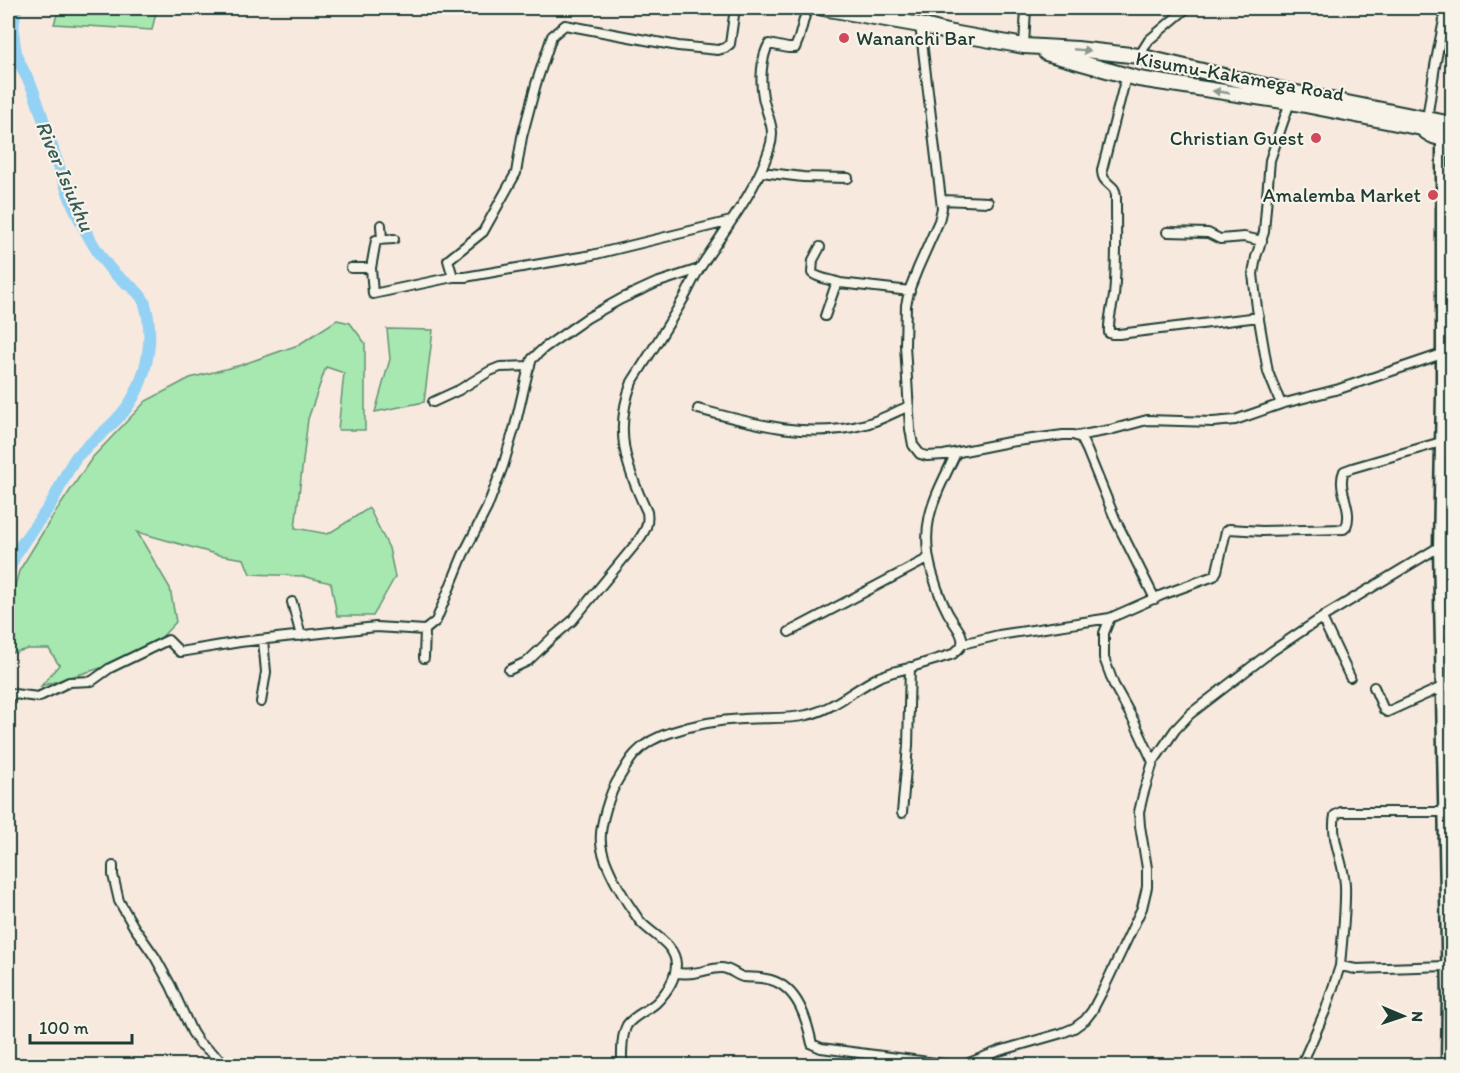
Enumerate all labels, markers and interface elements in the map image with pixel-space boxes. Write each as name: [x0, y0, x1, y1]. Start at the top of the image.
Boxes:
place label: Wananchi Bar: [856, 26, 976, 50]
marker: Wananchi Bar: [837, 31, 851, 45]
one-way arrow: [1073, 45, 1092, 55]
street label: Kisumu-Kakamega Road: [1134, 46, 1346, 106]
one-way arrow: [1211, 88, 1230, 97]
water label: River Isiukhu: [31, 117, 100, 235]
place label: Christian Guest: [1170, 126, 1304, 150]
marker: Christian Guest: [1309, 131, 1323, 145]
place label: Amalemba Market: [1263, 183, 1421, 207]
marker: Amalemba Market: [1426, 188, 1440, 202]
north arrow: [1373, 986, 1433, 1046]
scale bar: [30, 1007, 132, 1045]
text: N: [1408, 1011, 1427, 1022]
text: 100 m: [39, 1017, 89, 1039]

